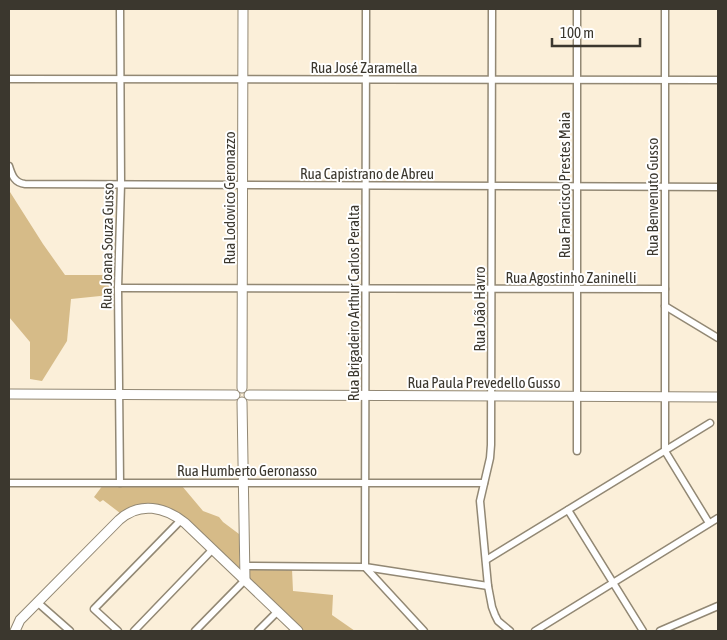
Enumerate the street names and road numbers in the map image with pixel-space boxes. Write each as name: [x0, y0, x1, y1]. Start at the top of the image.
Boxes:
street label: Rua José Zaramella: [310, 59, 418, 76]
street label: Rua Francisco Prestes Maia: [556, 112, 573, 258]
street label: Rua Lodovico Geronazzo: [221, 131, 238, 265]
street label: Rua Benvenuto Gusso: [644, 138, 661, 256]
street label: Rua Capistrano de Abreu: [300, 165, 434, 182]
street label: Rua Joana Souza Gusso: [97, 182, 117, 310]
street label: Rua Brigadeiro Arthur Carlos Peralta: [345, 205, 362, 401]
street label: Rua João Havro: [471, 266, 488, 352]
street label: Rua Agostinho Zaninelli: [506, 269, 636, 286]
street label: Rua Paula Prevedello Gusso: [408, 374, 560, 391]
street label: Rua Humberto Geronasso: [177, 462, 317, 479]

